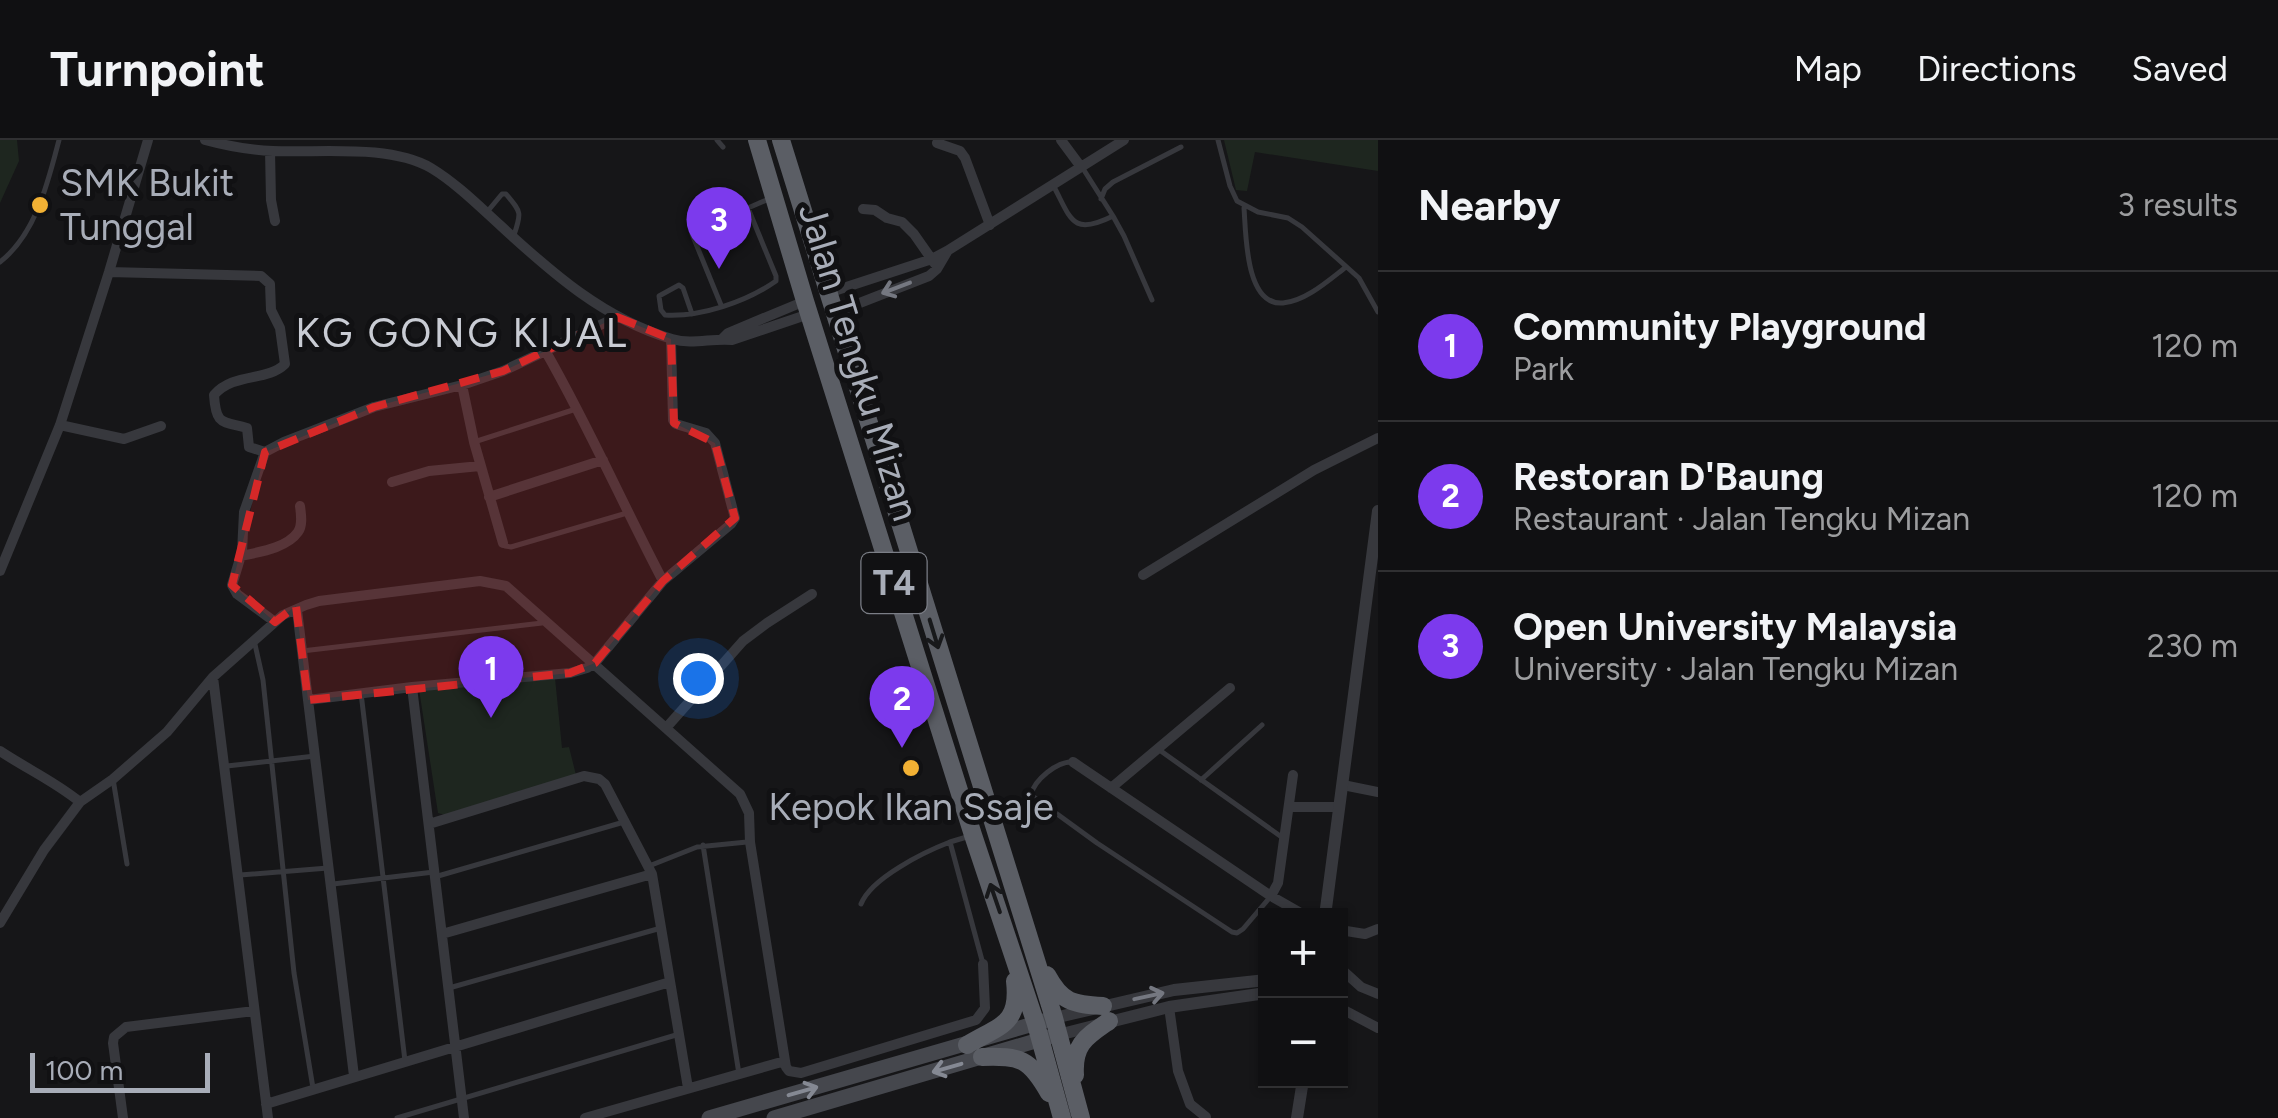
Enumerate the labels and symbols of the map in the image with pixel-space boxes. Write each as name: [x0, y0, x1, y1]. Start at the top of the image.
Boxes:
place label: SMK Bukit Tunggal: [60, 160, 234, 250]
pin: 3: [686, 186, 752, 269]
marker: SMK Bukit Tunggal: [29, 194, 51, 216]
street label: Jalan Tengku Mizan: [789, 198, 929, 526]
one-way arrow: [881, 281, 912, 299]
district label: KG GONG KIJAL: [295, 309, 629, 357]
road number: T4: [862, 553, 926, 613]
one-way arrow: [926, 618, 944, 650]
pin: 1: [458, 636, 524, 718]
your location: [673, 653, 724, 704]
pin: 2: [870, 666, 934, 748]
marker: Kepok Ikan Ssaje: [900, 757, 922, 779]
place label: Kepok Ikan Ssaje: [768, 784, 1054, 830]
one-way arrow: [984, 882, 1002, 914]
one-way arrow: [1132, 985, 1164, 1004]
scale bar: [30, 1048, 210, 1092]
one-way arrow: [932, 1059, 963, 1078]
one-way arrow: [787, 1081, 818, 1099]

